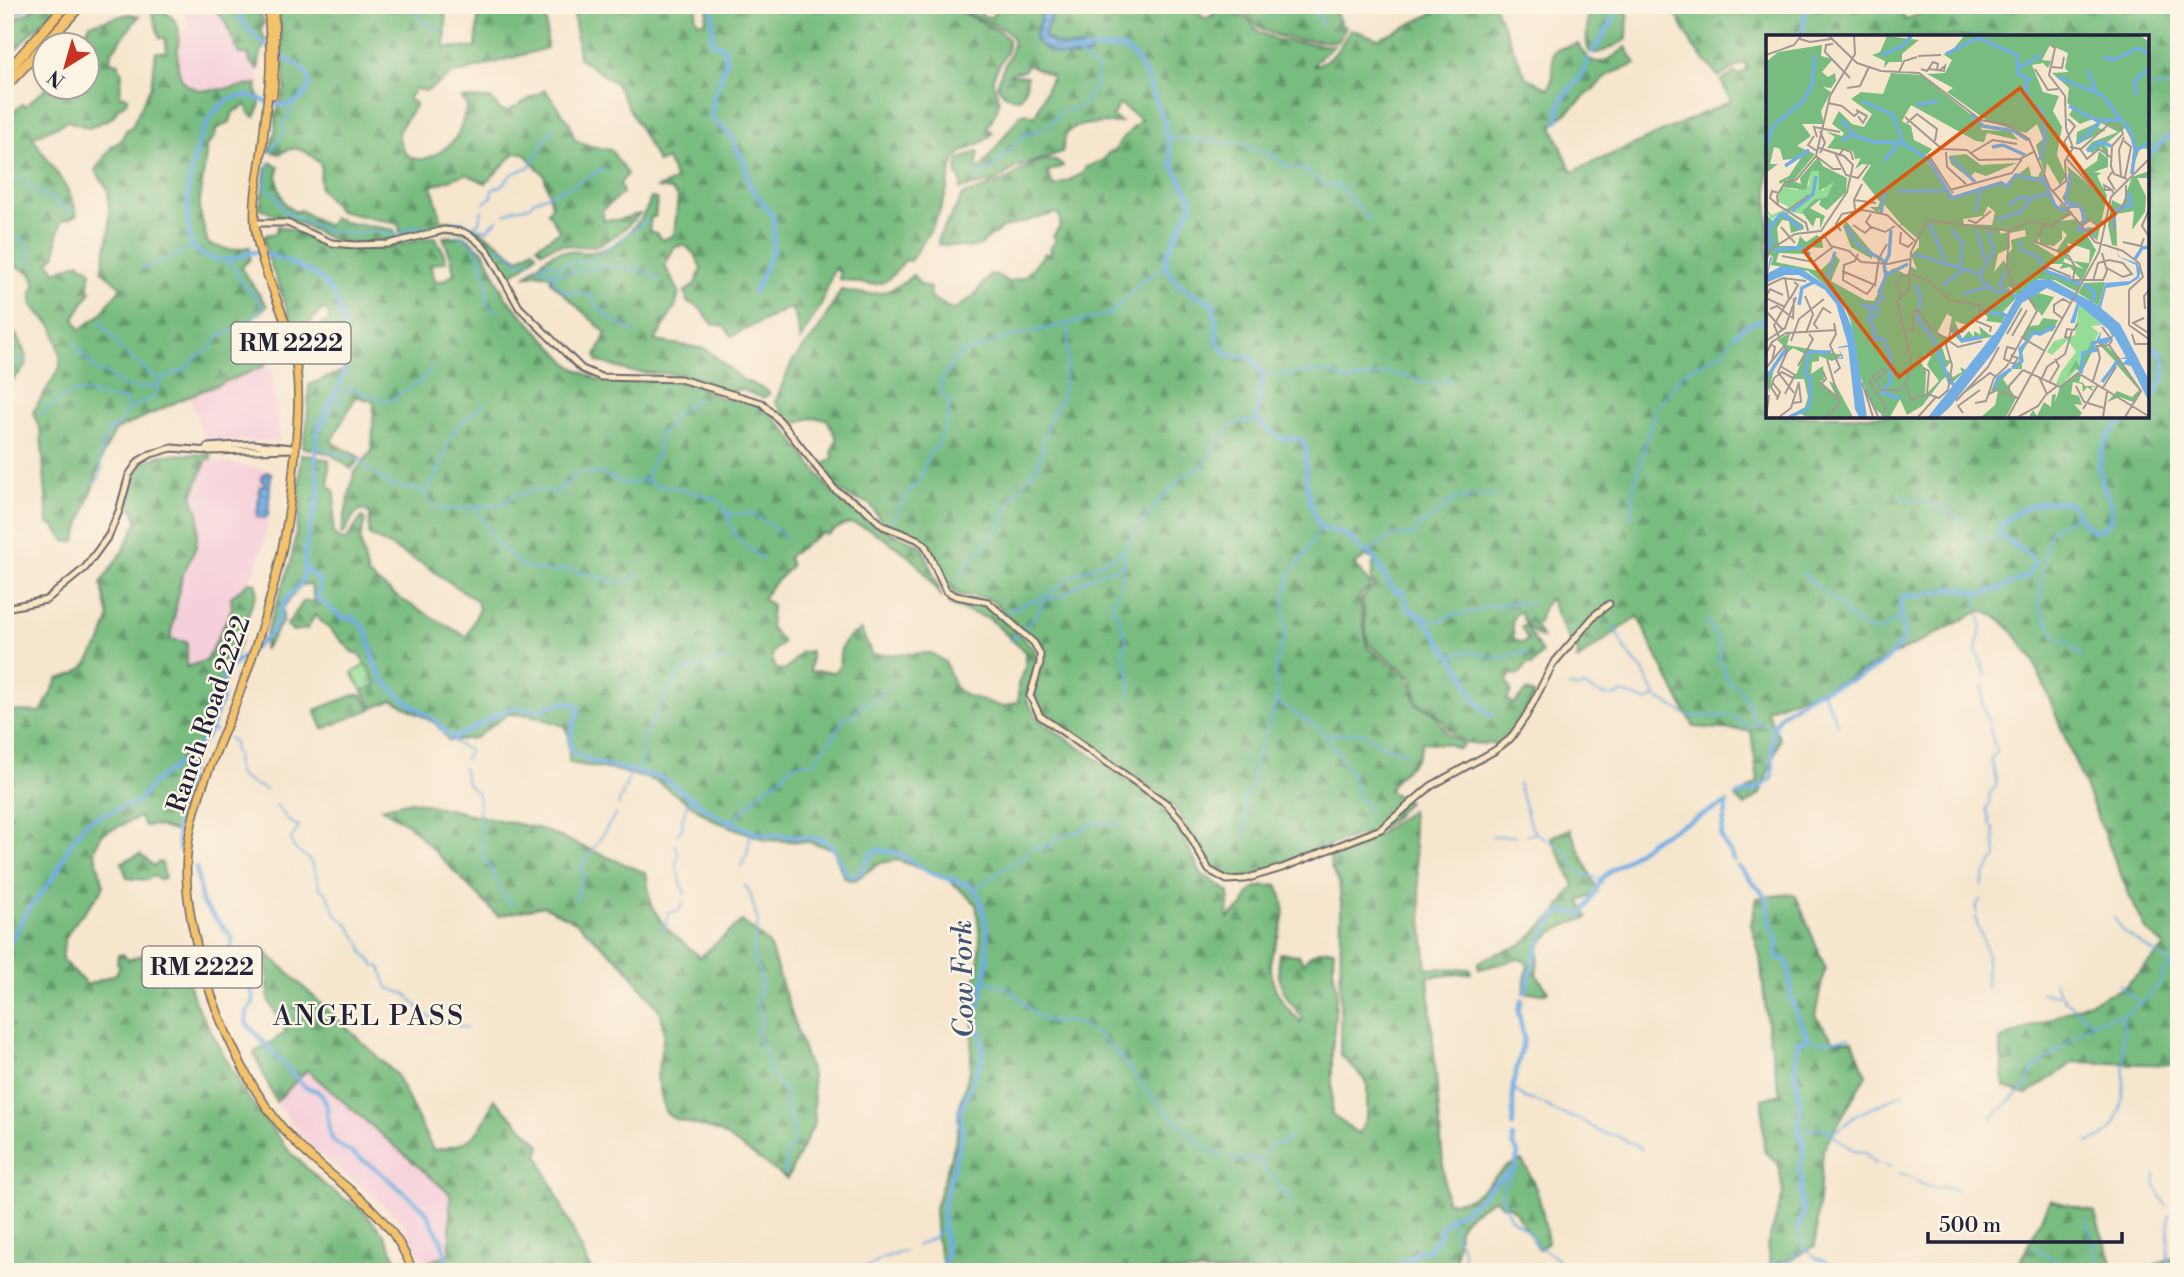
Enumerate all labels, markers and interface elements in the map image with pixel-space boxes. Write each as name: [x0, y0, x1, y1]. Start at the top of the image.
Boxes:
north arrow: [32, 32, 102, 102]
inset map: [1766, 35, 2149, 418]
text: N: [43, 65, 70, 93]
road number: RM 2222: [232, 322, 350, 364]
street label: Ranch Road 2222: [160, 612, 258, 817]
water label: Cow Fork: [945, 920, 982, 1038]
road number: RM 2222: [142, 946, 262, 987]
district label: ANGEL PASS: [272, 999, 465, 1034]
scale bar: [1928, 1200, 2123, 1244]
text: 500 m: [1939, 1213, 2001, 1239]

